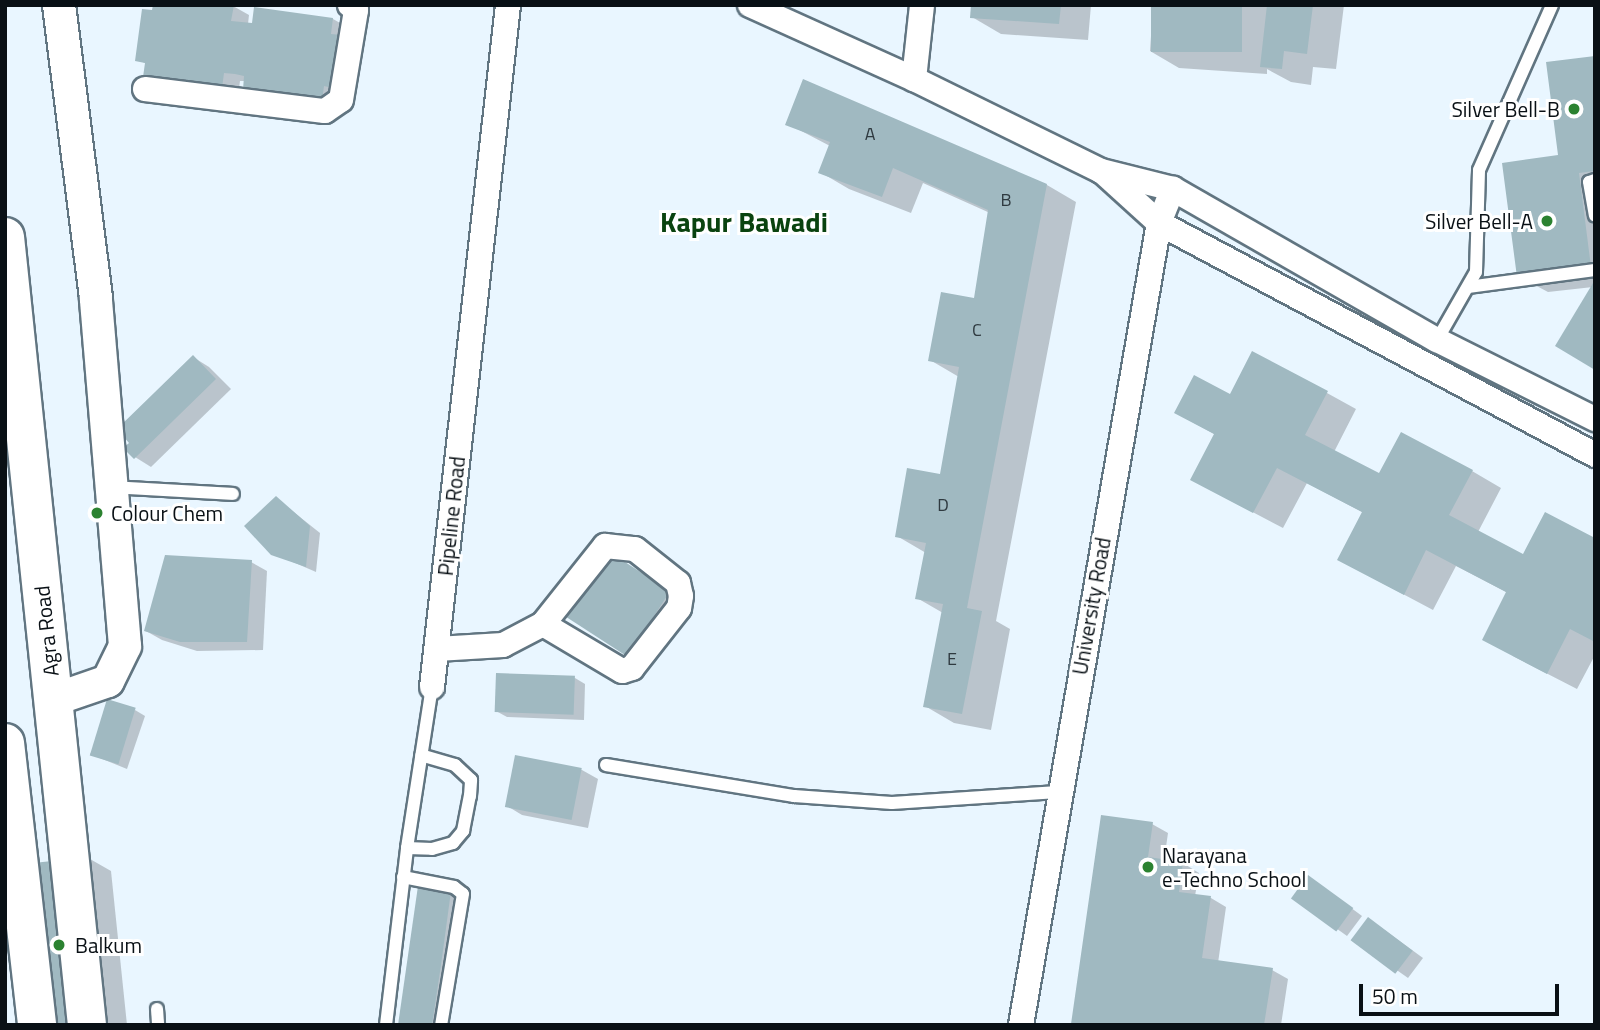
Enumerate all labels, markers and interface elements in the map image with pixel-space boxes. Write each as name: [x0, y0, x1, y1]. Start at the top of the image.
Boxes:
place label: Silver Bell-B: [1451, 96, 1560, 122]
marker: Silver Bell-B: [1566, 101, 1582, 117]
house number: A: [865, 123, 875, 145]
house number: B: [1000, 189, 1012, 211]
district label: Kapur Bawadi: [660, 205, 828, 239]
place label: Silver Bell-A: [1425, 208, 1533, 234]
marker: Silver Bell-A: [1539, 213, 1555, 229]
house number: C: [972, 319, 982, 341]
street label: Pipeline Road: [432, 455, 470, 577]
house number: D: [937, 494, 949, 516]
place label: Colour Chem: [111, 500, 223, 526]
marker: Colour Chem: [89, 505, 105, 521]
street label: University Road: [1067, 535, 1115, 677]
street label: Agra Road: [29, 584, 63, 678]
house number: E: [947, 648, 957, 670]
place label: Narayana e-Techno School: [1162, 842, 1306, 892]
marker: Narayana e-Techno School: [1140, 859, 1156, 875]
place label: Balkum: [75, 932, 142, 958]
marker: Balkum: [49, 935, 69, 955]
scale bar: [1362, 970, 1562, 1014]
text: 50 m: [1372, 980, 1418, 1012]

